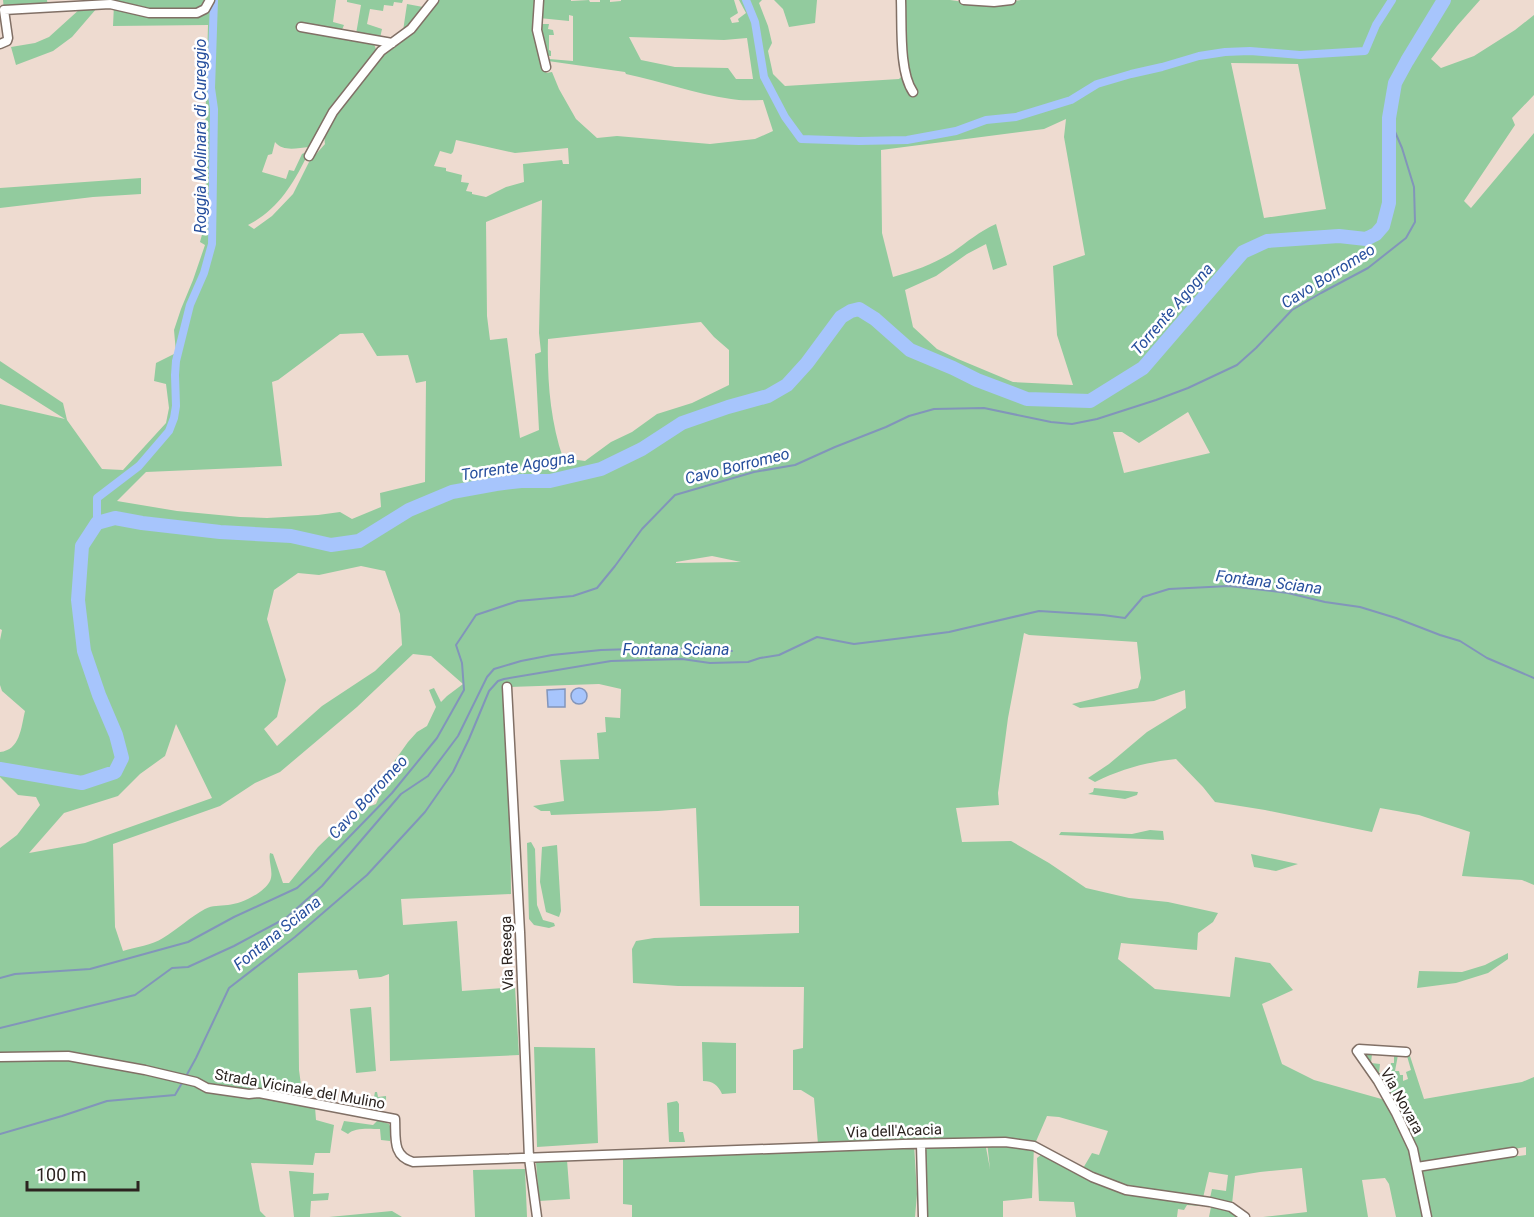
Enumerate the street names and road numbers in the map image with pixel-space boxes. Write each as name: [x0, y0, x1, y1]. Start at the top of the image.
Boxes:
street label: Via Resega: [497, 915, 517, 991]
street label: Strada Vicinale del Mulino: [213, 1065, 387, 1113]
street label: Via Novara: [1377, 1065, 1427, 1137]
street label: Via dell'Acacia: [846, 1120, 942, 1142]

